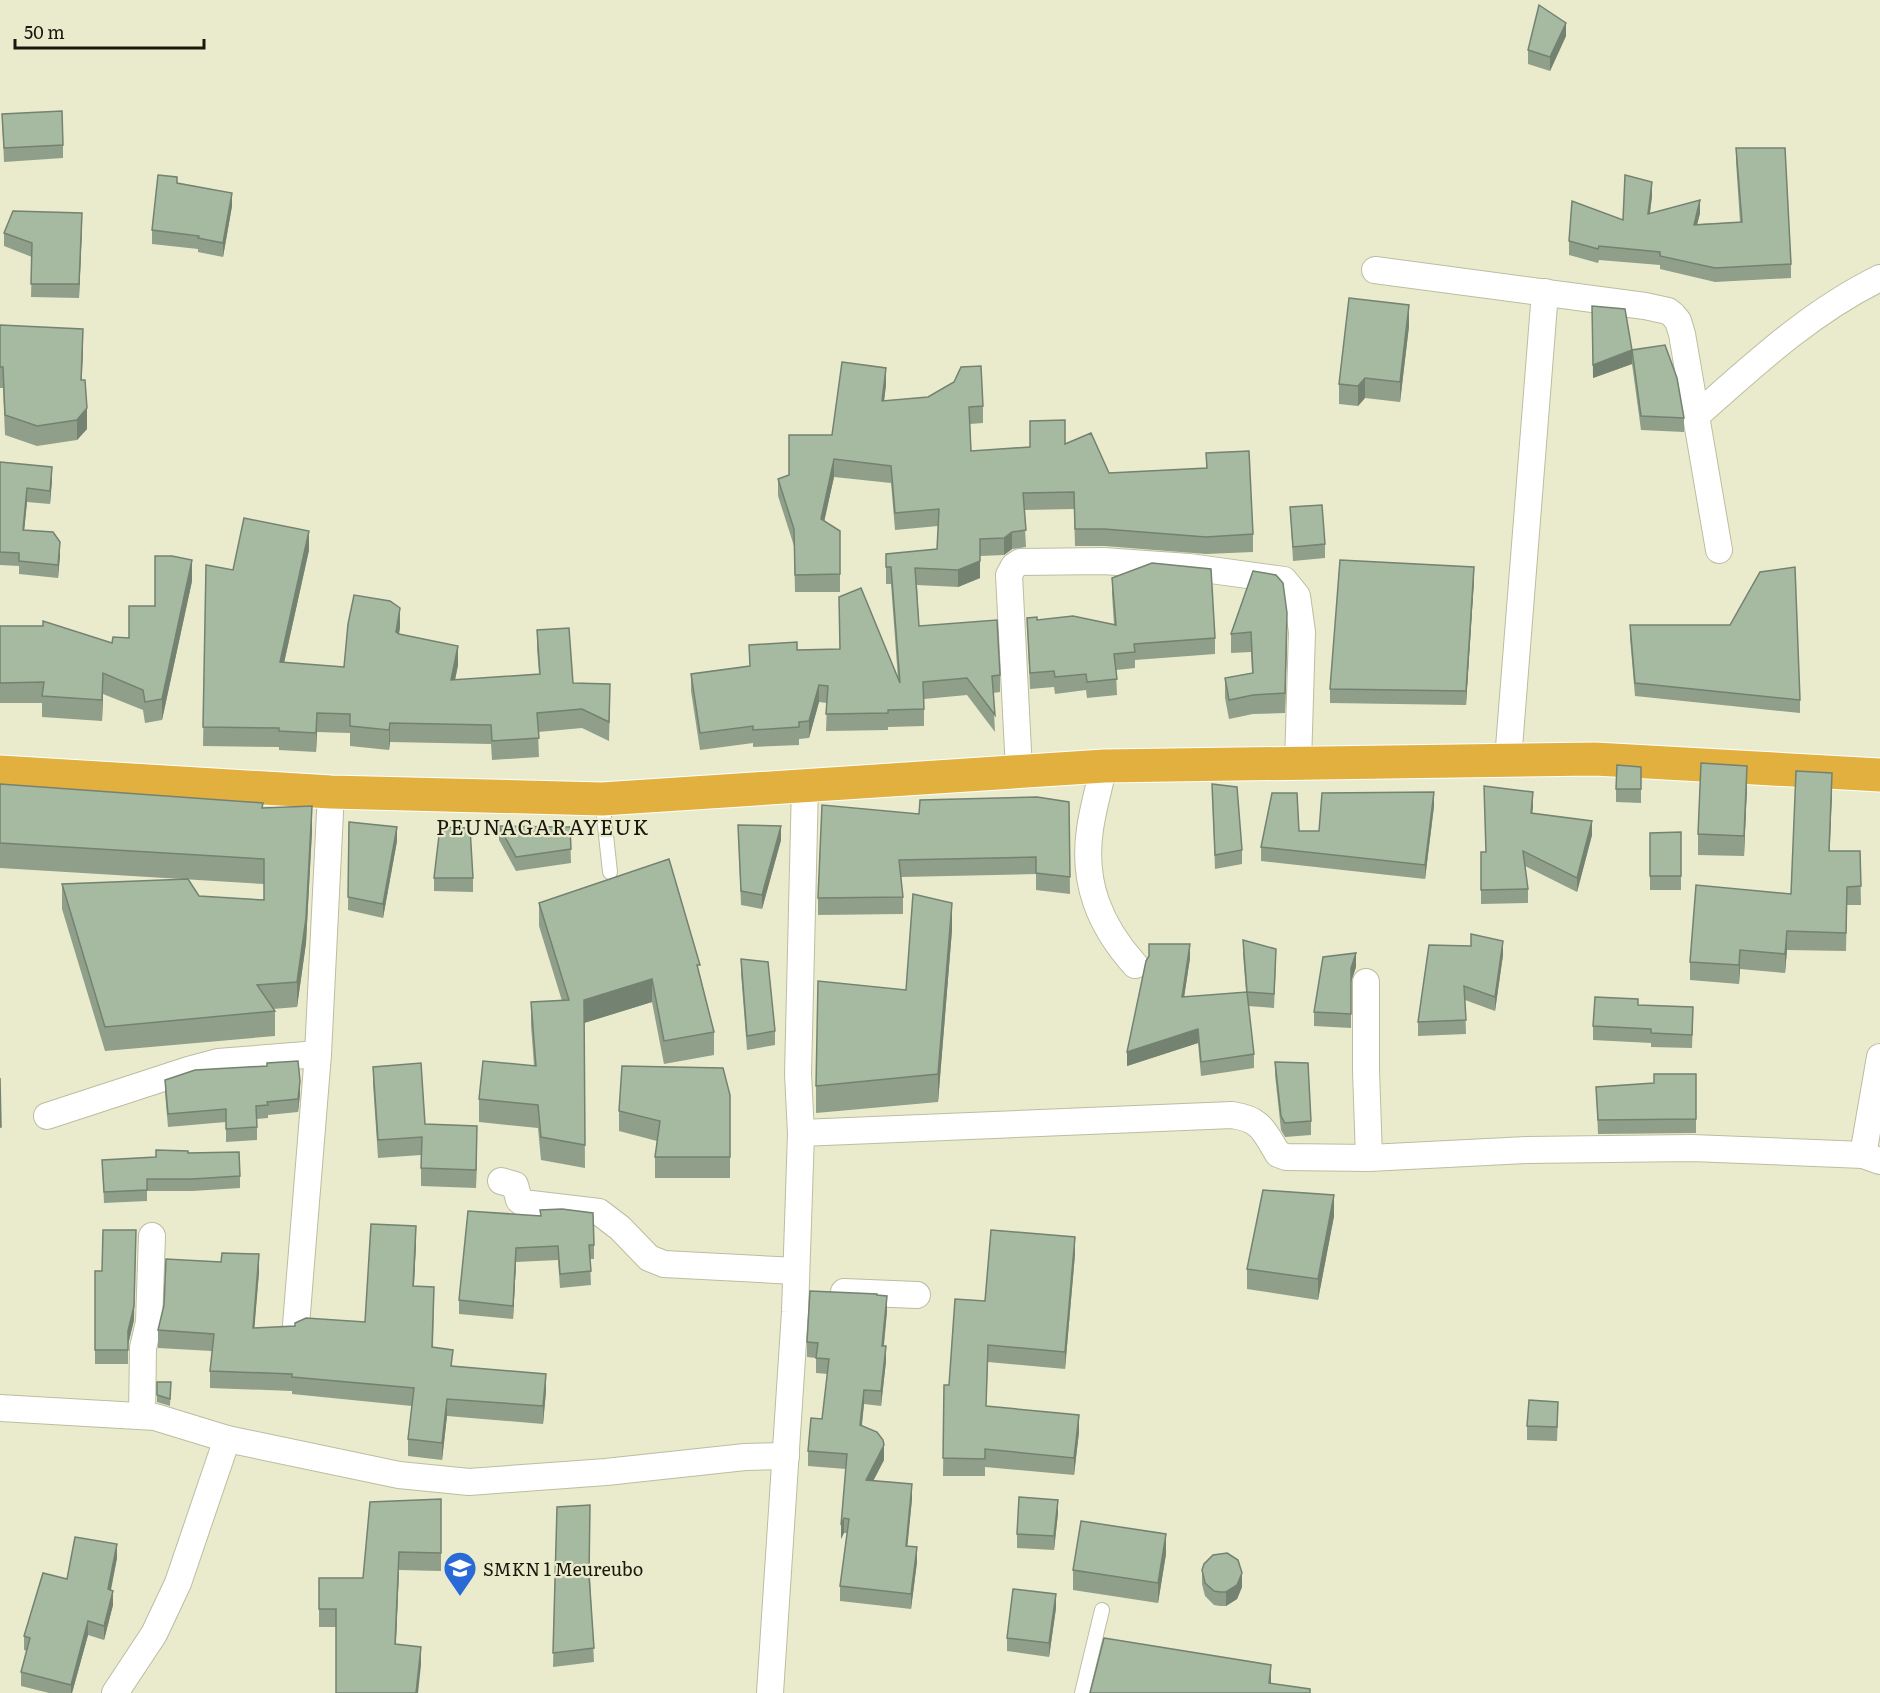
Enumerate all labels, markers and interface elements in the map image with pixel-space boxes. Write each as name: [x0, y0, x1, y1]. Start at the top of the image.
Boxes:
scale bar: [15, 12, 204, 50]
text: 50 m: [24, 18, 65, 45]
district label: PEUNAGARAYEUK: [436, 810, 650, 841]
school or university icon: SMKN 1 Meureubo: [442, 1550, 478, 1597]
place label: SMKN 1 Meureubo: [483, 1555, 643, 1582]

